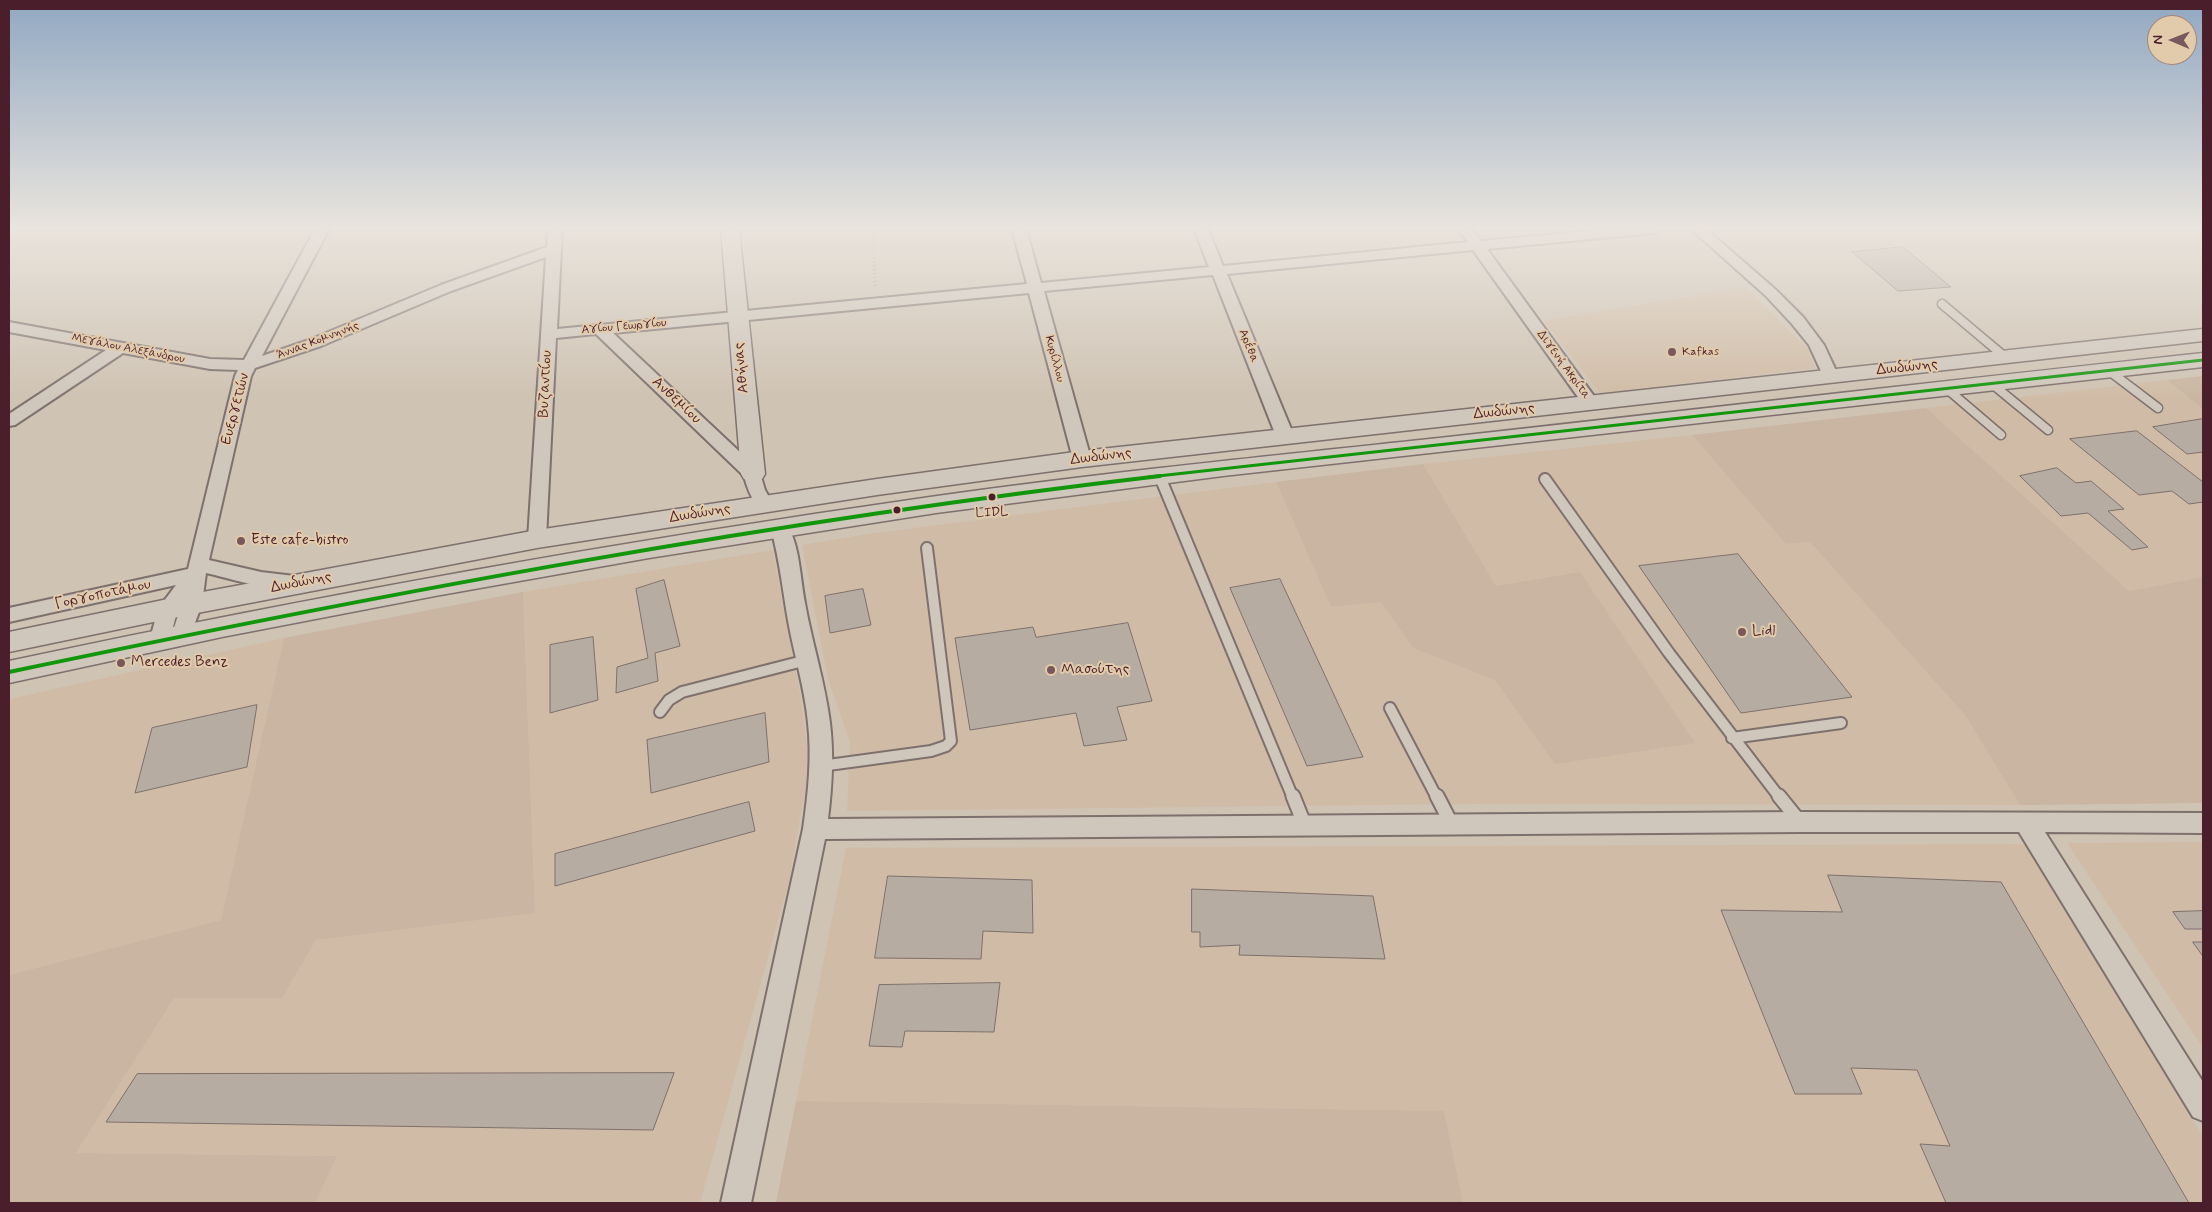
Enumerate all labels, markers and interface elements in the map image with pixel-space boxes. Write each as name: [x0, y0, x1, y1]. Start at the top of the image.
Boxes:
north arrow: [2147, 15, 2197, 65]
text: N: [2149, 35, 2167, 45]
street label: Αγίου Γεωργίου: [581, 316, 667, 338]
street label: Άννας Κομνηνής: [275, 319, 361, 363]
street label: Αρέθα: [1235, 327, 1261, 365]
street label: Διγενή Ακρίτα: [1533, 328, 1593, 402]
street label: Μεγάλου Αλεξάνδρου: [70, 331, 186, 367]
street label: Κυρίλλου: [1041, 334, 1067, 384]
street label: Αθήνας: [730, 342, 754, 394]
place label: Kafkas: [1682, 345, 1719, 359]
marker: Kafkas: [1666, 346, 1678, 358]
street label: Βυζαντίου: [535, 350, 557, 418]
street label: Δωδώνης: [1875, 356, 1939, 380]
street label: Ευεργετών: [218, 371, 254, 447]
street label: Ανθεμίου: [648, 374, 704, 428]
street label: Δωδώνης: [1472, 400, 1536, 424]
street label: Δωδώνης: [1069, 444, 1133, 470]
marker: LIDL: [987, 492, 997, 502]
street label: Δωδώνης: [668, 500, 732, 528]
unlabelled marker: [892, 505, 902, 515]
place label: LIDL: [975, 505, 1009, 521]
place label: Este cafe-bistro: [251, 532, 349, 550]
marker: Este cafe-bistro: [235, 535, 247, 547]
street label: Δωδώνης: [269, 568, 333, 598]
street label: Γοργοποτάμου: [53, 576, 153, 614]
place label: Lidl: [1752, 623, 1775, 641]
marker: Lidl: [1736, 626, 1748, 638]
place label: Mercedes Benz: [131, 654, 228, 672]
marker: Mercedes Benz: [115, 657, 127, 669]
place label: Μασούτης: [1061, 661, 1129, 679]
marker: Μασούτης: [1045, 664, 1057, 676]

